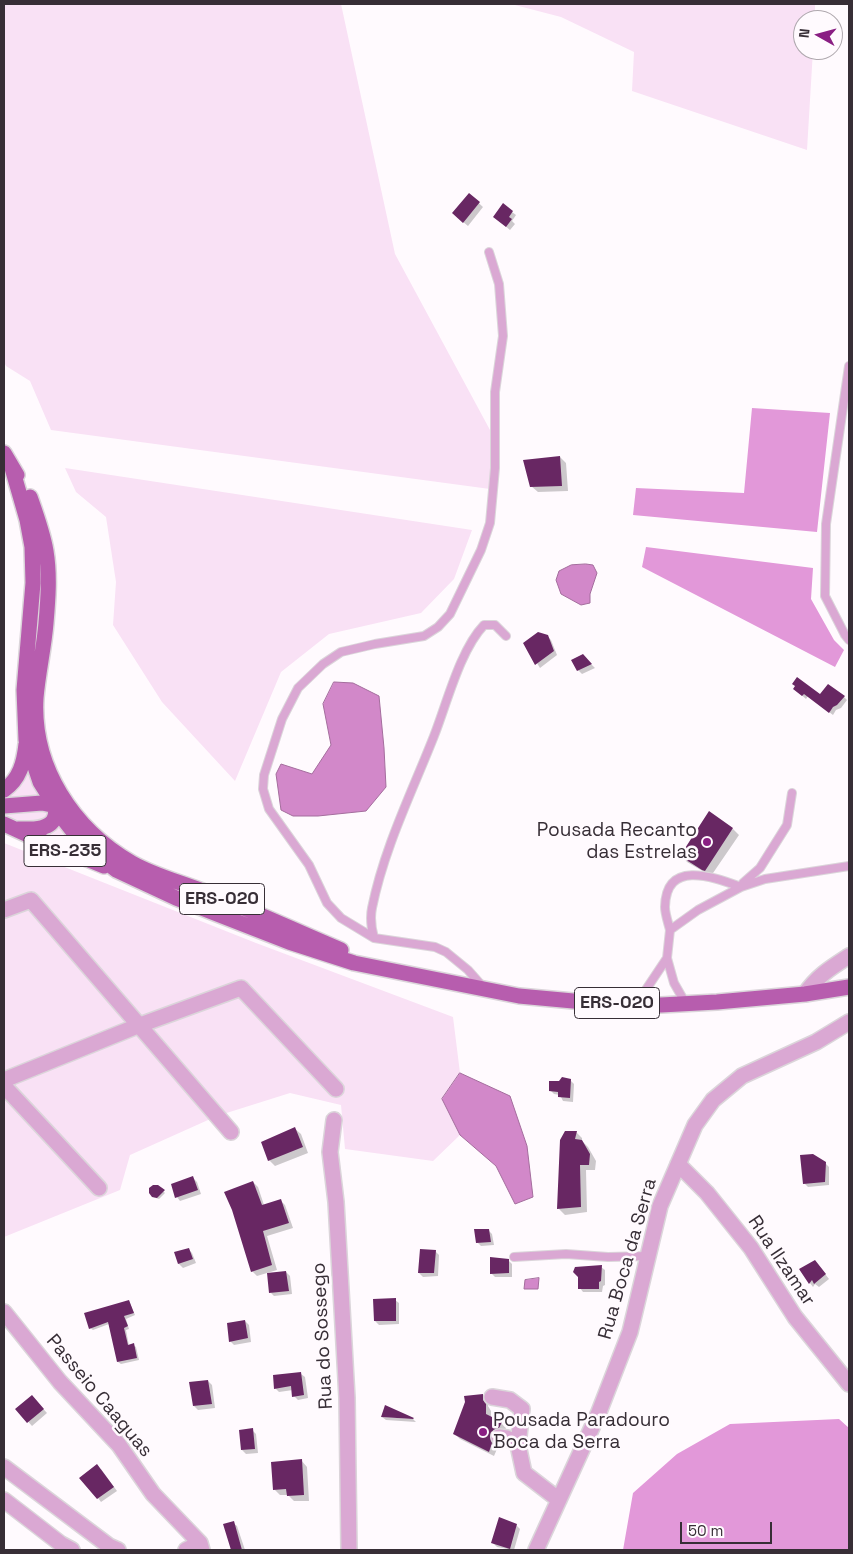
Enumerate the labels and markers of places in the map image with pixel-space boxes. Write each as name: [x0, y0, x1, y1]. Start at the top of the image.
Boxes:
place label: Pousada Recanto das Estrelas: [537, 820, 697, 864]
marker: Pousada Recanto das Estrelas: [701, 836, 713, 848]
place label: Pousada Paradouro Boca da Serra: [493, 1410, 670, 1454]
marker: Pousada Paradouro Boca da Serra: [477, 1426, 489, 1438]

